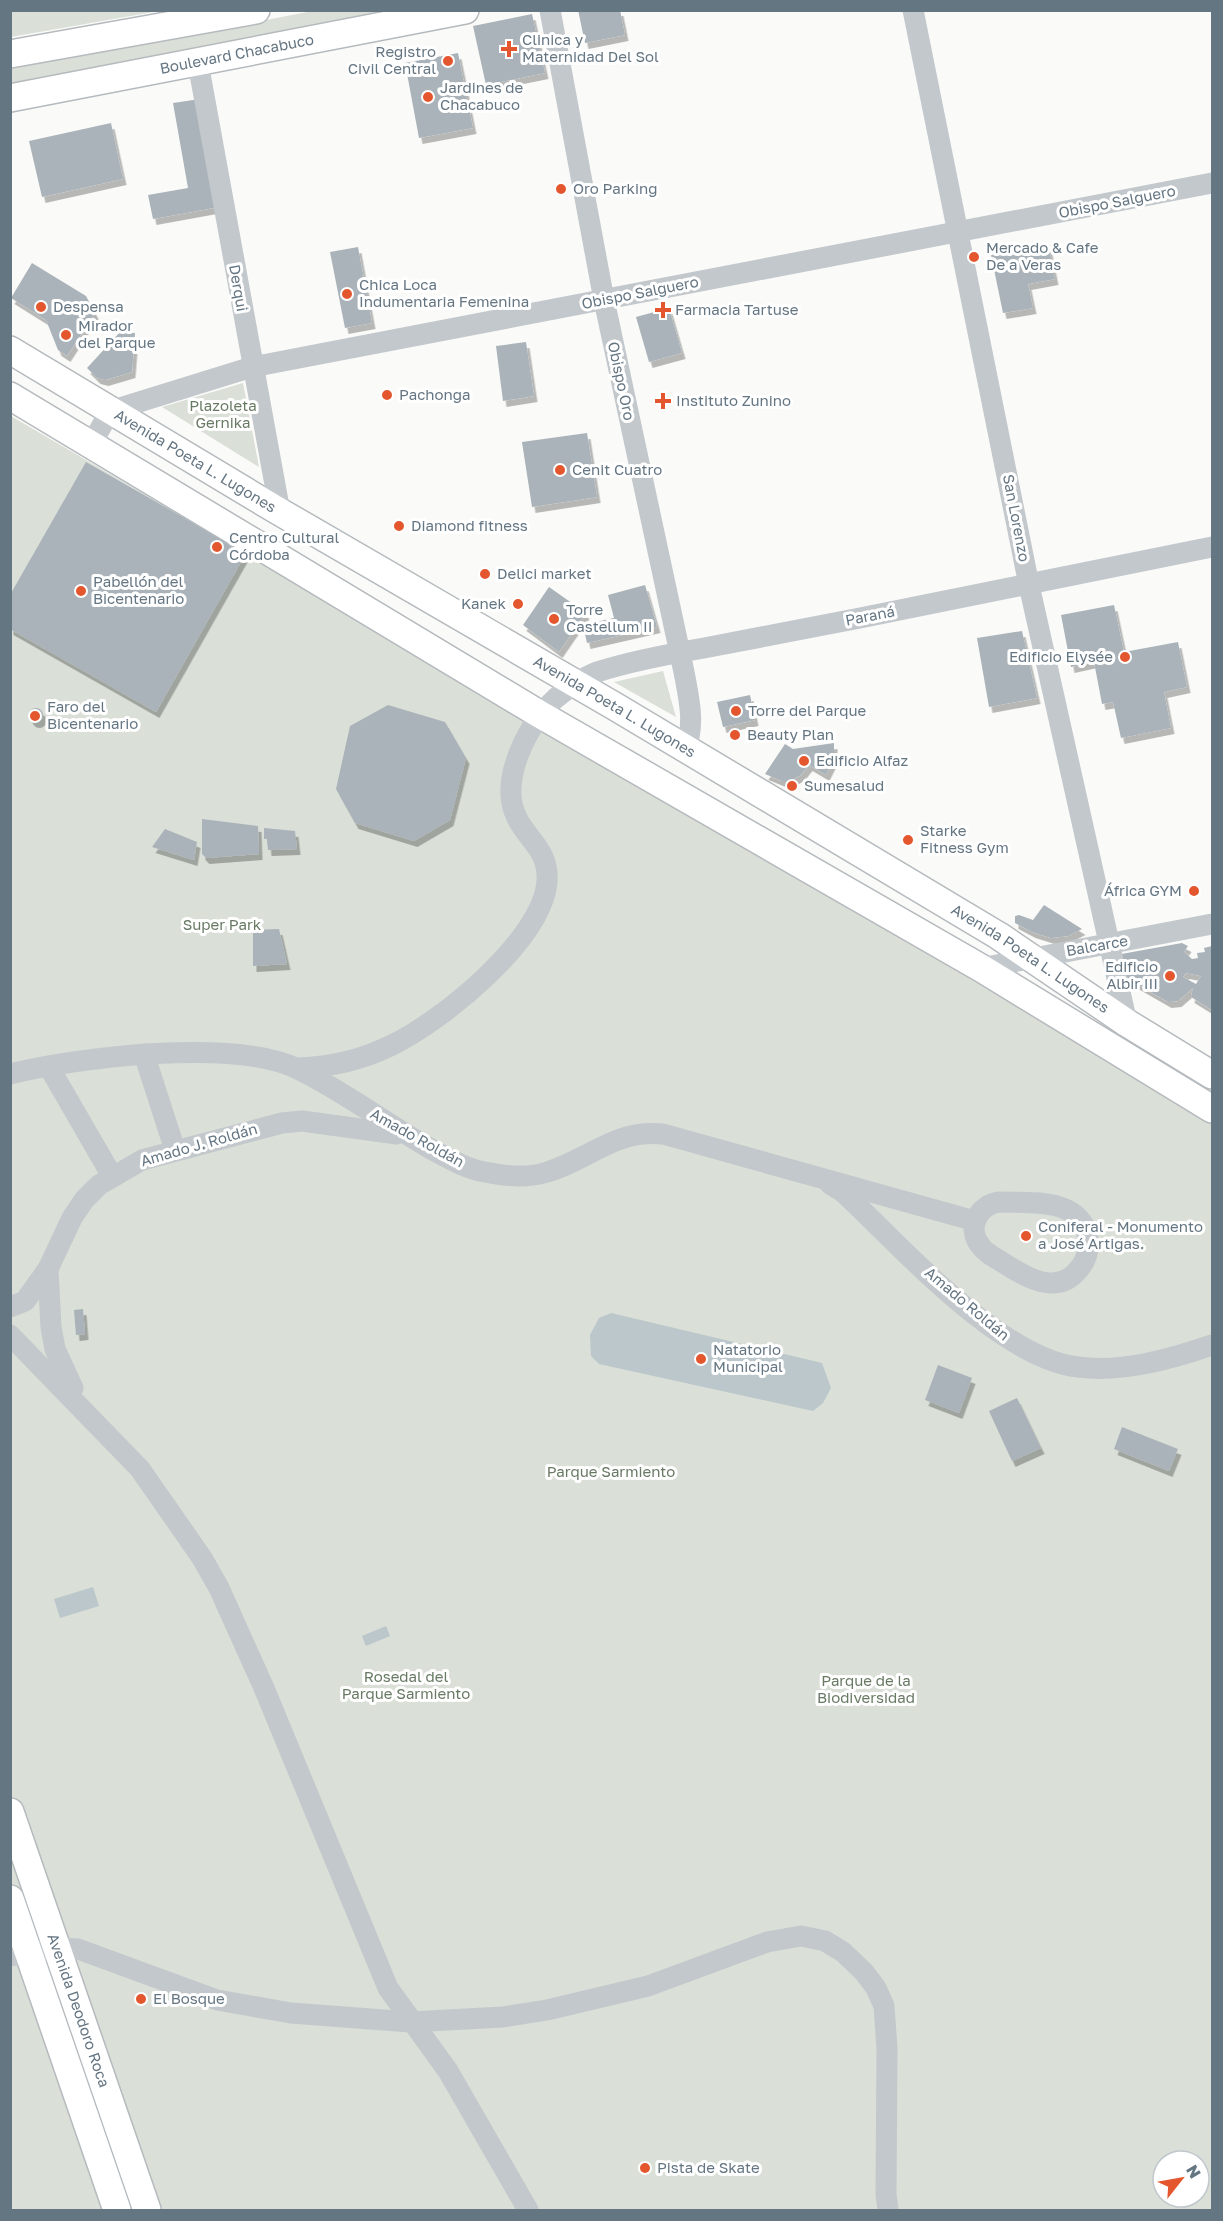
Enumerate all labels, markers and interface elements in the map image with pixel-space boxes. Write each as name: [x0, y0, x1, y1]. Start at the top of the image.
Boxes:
street label: Boulevard Chacabuco: [158, 29, 315, 77]
place label: Clinica y Maternidad Del Sol: [522, 30, 659, 65]
marker: Clinica y Maternidad Del Sol: [500, 40, 518, 58]
place label: Registro Civil Central: [348, 42, 436, 77]
marker: Registro Civil Central: [441, 54, 455, 68]
place label: Jardines de Chacabuco: [440, 78, 524, 113]
marker: Jardines de Chacabuco: [421, 90, 435, 104]
place label: Oro Parking: [573, 179, 658, 197]
street label: Obispo Salguero: [1057, 181, 1177, 221]
marker: Oro Parking: [554, 182, 568, 196]
place label: Mercado & Cafe De a Veras: [986, 238, 1099, 273]
marker: Mercado & Cafe De a Veras: [967, 250, 981, 264]
street label: Derqui: [226, 263, 252, 313]
street label: Obispo Salguero: [580, 272, 700, 312]
place label: Chica Loca Indumentaria Femenina: [359, 275, 529, 310]
marker: Chica Loca Indumentaria Femenina: [340, 287, 354, 301]
place label: Despensa: [53, 297, 124, 315]
marker: Despensa: [34, 300, 48, 314]
place label: Farmacia Tartuse: [675, 300, 799, 318]
marker: Farmacia Tartuse: [656, 303, 670, 317]
place label: Mirador del Parque: [78, 316, 156, 351]
marker: Mirador del Parque: [59, 328, 73, 342]
street label: Obispo Oro: [605, 340, 639, 422]
place label: Pachonga: [399, 385, 470, 403]
marker: Pachonga: [380, 388, 394, 402]
place label: Instituto Zunino: [676, 391, 791, 409]
marker: Instituto Zunino: [654, 392, 672, 410]
park label: Plazoleta Gernika: [189, 396, 257, 431]
street label: Avenida Poeta L. Lugones: [112, 405, 280, 516]
place label: Cenit Cuatro: [572, 460, 662, 478]
marker: Cenit Cuatro: [553, 463, 567, 477]
street label: San Lorenzo: [1000, 473, 1034, 563]
place label: Diamond fitness: [411, 516, 528, 534]
marker: Diamond fitness: [392, 519, 406, 533]
place label: Centro Cultural Córdoba: [229, 528, 339, 563]
marker: Centro Cultural Córdoba: [210, 540, 224, 554]
place label: Delici market: [497, 564, 591, 582]
marker: Delici market: [478, 567, 492, 581]
place label: Pabellón del Bicentenario: [93, 572, 184, 607]
marker: Pabellón del Bicentenario: [74, 584, 88, 598]
place label: Kanek: [461, 594, 507, 612]
marker: Kanek: [511, 597, 525, 611]
place label: Torre Castellum II: [566, 600, 652, 635]
street label: Paraná: [844, 601, 896, 629]
marker: Torre Castellum II: [547, 612, 561, 626]
place label: Edificio Elysée: [1009, 647, 1113, 665]
marker: Edificio Elysée: [1118, 650, 1132, 664]
street label: Avenida Poeta L. Lugones: [531, 651, 699, 761]
place label: Faro del Bicentenario: [47, 697, 138, 732]
place label: Torre del Parque: [748, 701, 867, 719]
marker: Torre del Parque: [729, 704, 743, 718]
marker: Faro del Bicentenario: [28, 709, 42, 723]
place label: Beauty Plan: [747, 725, 834, 743]
marker: Beauty Plan: [728, 728, 742, 742]
place label: Edificio Alfaz: [816, 751, 909, 769]
marker: Edificio Alfaz: [797, 754, 811, 768]
place label: Sumesalud: [804, 776, 884, 794]
marker: Sumesalud: [785, 779, 799, 793]
place label: Starke Fitness Gym: [920, 821, 1009, 856]
marker: Starke Fitness Gym: [901, 833, 915, 847]
place label: África GYM: [1104, 881, 1182, 899]
marker: África GYM: [1187, 884, 1201, 898]
street label: Avenida Poeta L. Lugones: [948, 900, 1113, 1016]
park label: Super Park: [183, 915, 262, 933]
street label: Balcarce: [1065, 931, 1129, 959]
place label: Edificio Albir III: [1105, 957, 1158, 992]
marker: Edificio Albir III: [1163, 969, 1177, 983]
street label: Amado Roldán: [367, 1104, 468, 1170]
street label: Amado J. Roldán: [138, 1119, 259, 1169]
place label: Coniferal - Monumento a José Artigas.: [1038, 1217, 1203, 1252]
marker: Coniferal - Monumento a José Artigas.: [1019, 1229, 1033, 1243]
street label: Amado Roldán: [922, 1263, 1013, 1344]
place label: Natatorio Municipal: [713, 1340, 783, 1375]
marker: Natatorio Municipal: [694, 1352, 708, 1366]
park label: Parque Sarmiento: [547, 1462, 675, 1480]
park label: Rosedal del Parque Sarmiento: [342, 1667, 470, 1702]
park label: Parque de la Biodiversidad: [817, 1671, 915, 1706]
street label: Avenida Deodoro Roca: [45, 1931, 114, 2089]
place label: El Bosque: [153, 1989, 225, 2007]
marker: El Bosque: [134, 1992, 148, 2006]
north arrow: [1151, 2149, 1211, 2209]
place label: Pista de Skate: [657, 2158, 760, 2176]
marker: Pista de Skate: [638, 2161, 652, 2175]
text: N: [1182, 2161, 1206, 2182]

